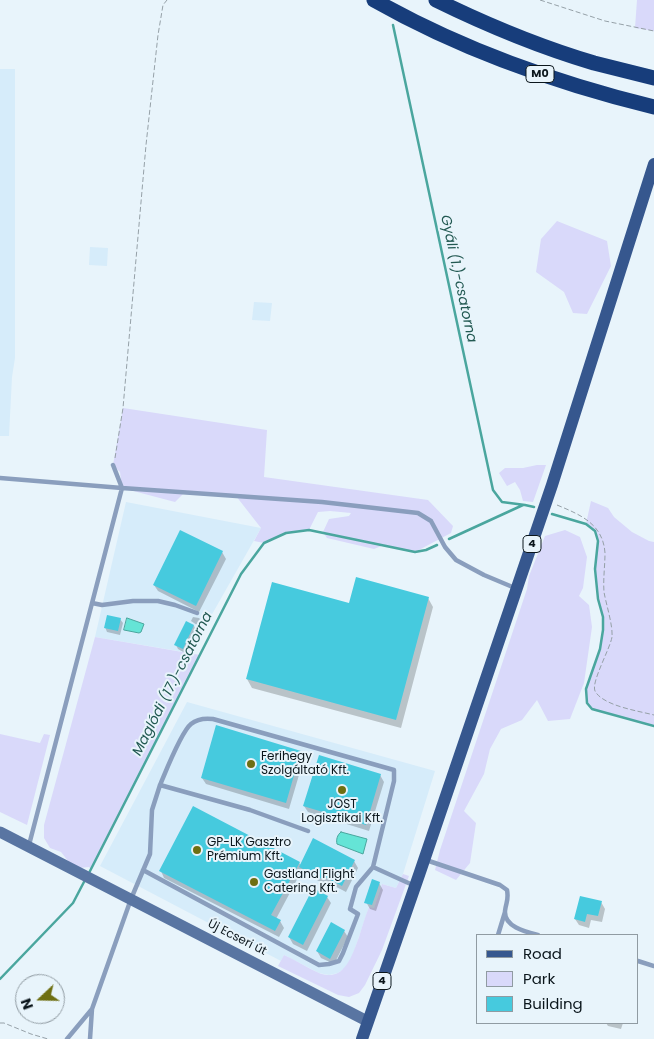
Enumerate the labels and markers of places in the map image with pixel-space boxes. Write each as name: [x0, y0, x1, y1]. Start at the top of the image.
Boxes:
place label: Ferihegy Szolgáltató Kft.: [261, 750, 349, 778]
marker: Ferihegy Szolgáltató Kft.: [245, 758, 257, 770]
marker: JOST Logisztikai Kft.: [336, 784, 348, 796]
place label: JOST Logisztikai Kft.: [301, 798, 383, 826]
place label: GP-LK Gasztro Prémium Kft.: [207, 836, 291, 864]
marker: GP-LK Gasztro Prémium Kft.: [191, 844, 203, 856]
place label: Gastland Flight Catering Kft.: [264, 868, 354, 896]
marker: Gastland Flight Catering Kft.: [248, 876, 260, 888]

